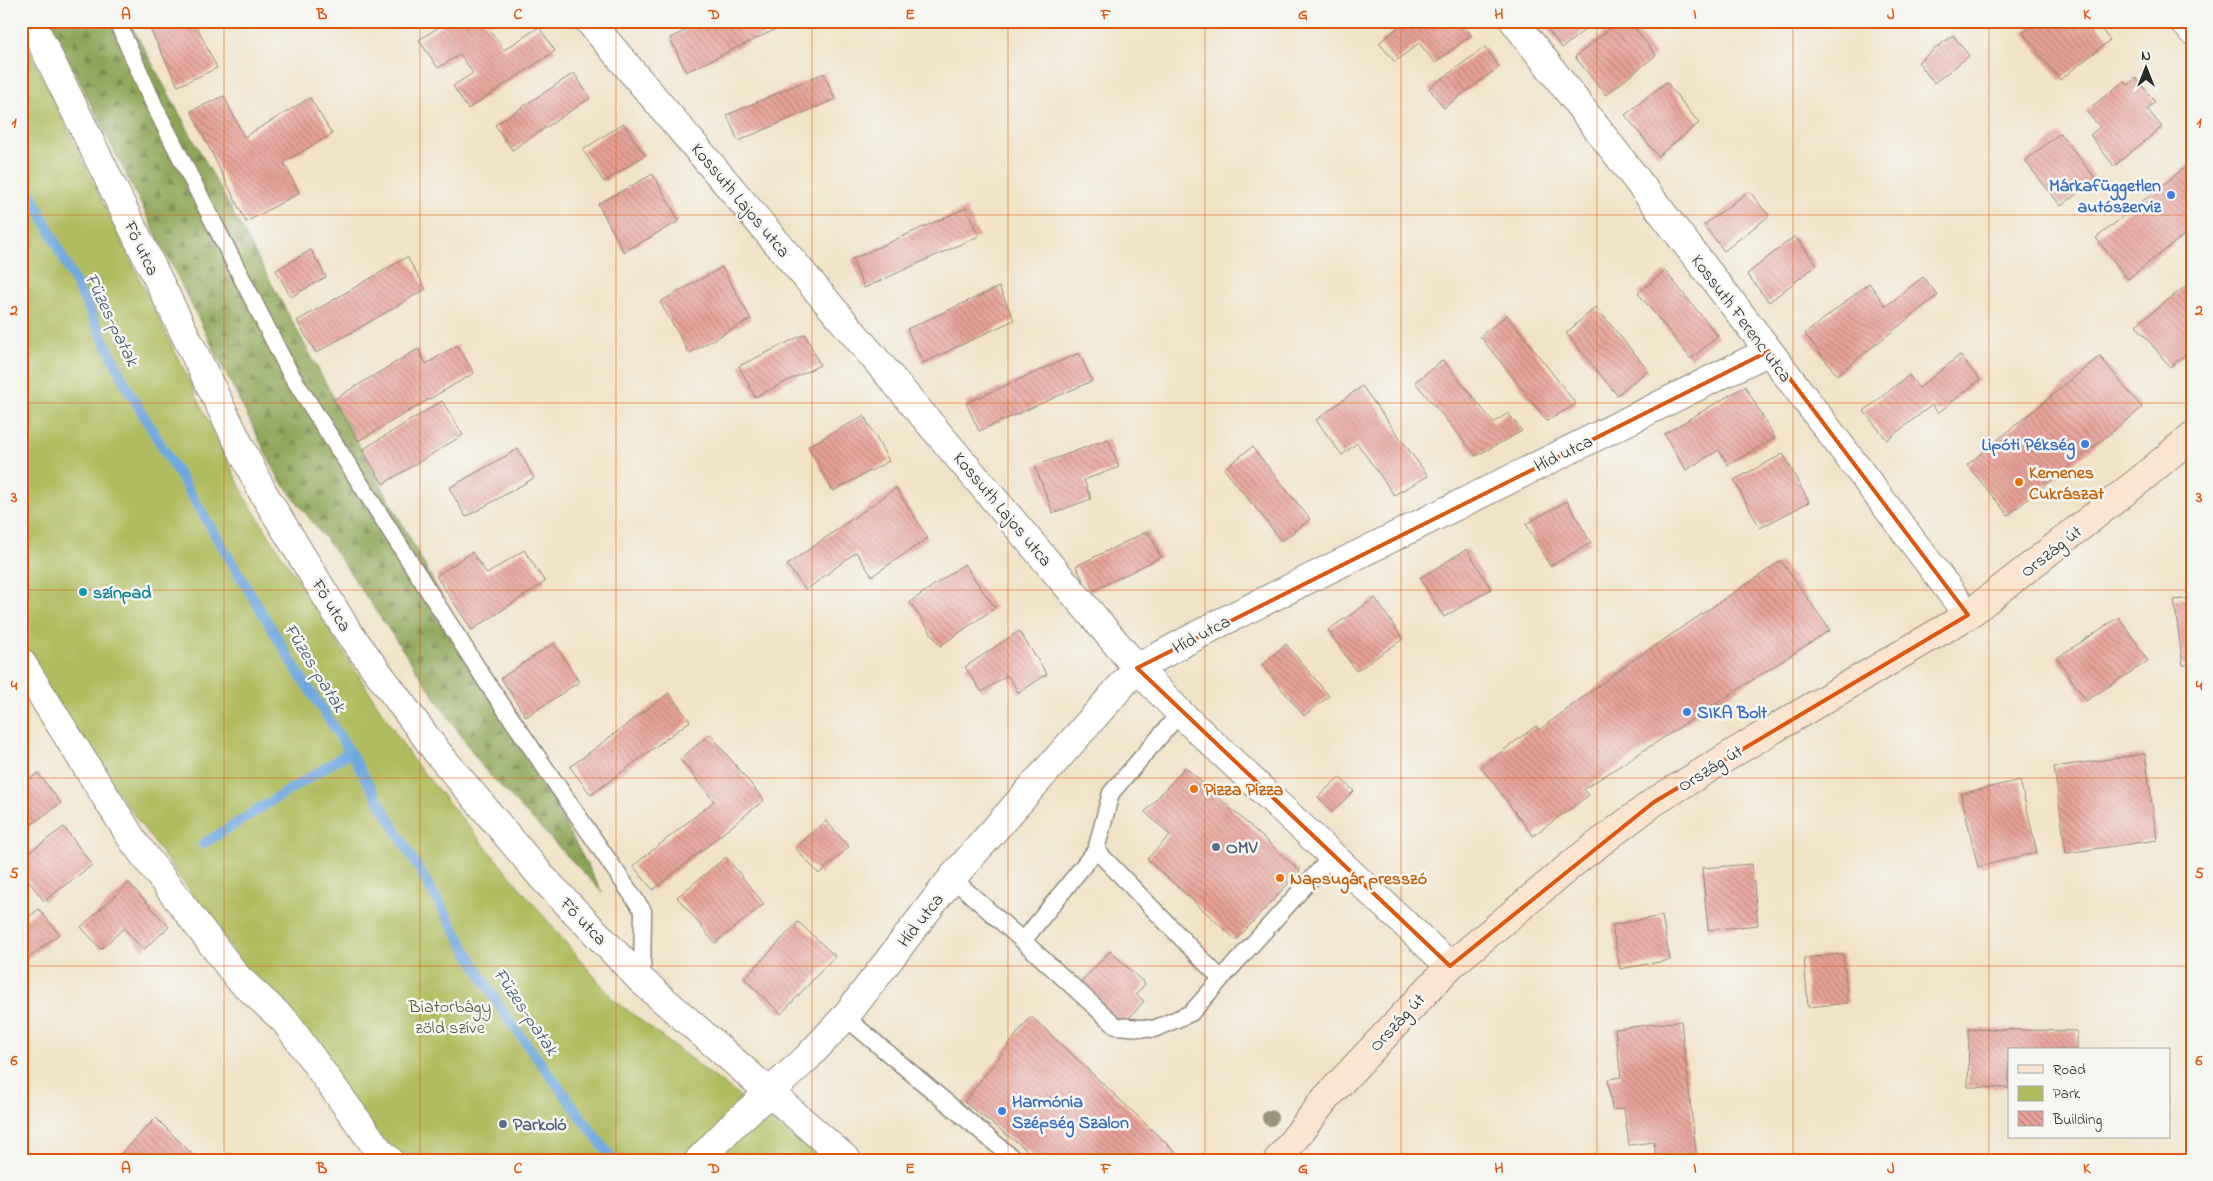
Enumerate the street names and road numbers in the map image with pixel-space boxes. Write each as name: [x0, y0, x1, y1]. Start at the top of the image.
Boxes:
street label: Kossuth Lajos utca: [684, 138, 795, 264]
street label: Fő utca: [115, 216, 165, 281]
street label: Kossuth Ferenc utca: [1684, 250, 1797, 389]
street label: Híd utca: [1530, 429, 1598, 480]
street label: Kossuth Lajos utca: [946, 447, 1057, 573]
street label: Ország út: [2016, 520, 2089, 586]
street label: Fő utca: [303, 574, 357, 638]
street label: Híd utca: [1168, 610, 1236, 662]
street label: Ország út: [1674, 740, 1749, 801]
street label: Híd utca: [892, 889, 951, 954]
street label: Fő utca: [552, 892, 612, 952]
street label: Ország út: [1364, 988, 1433, 1059]

